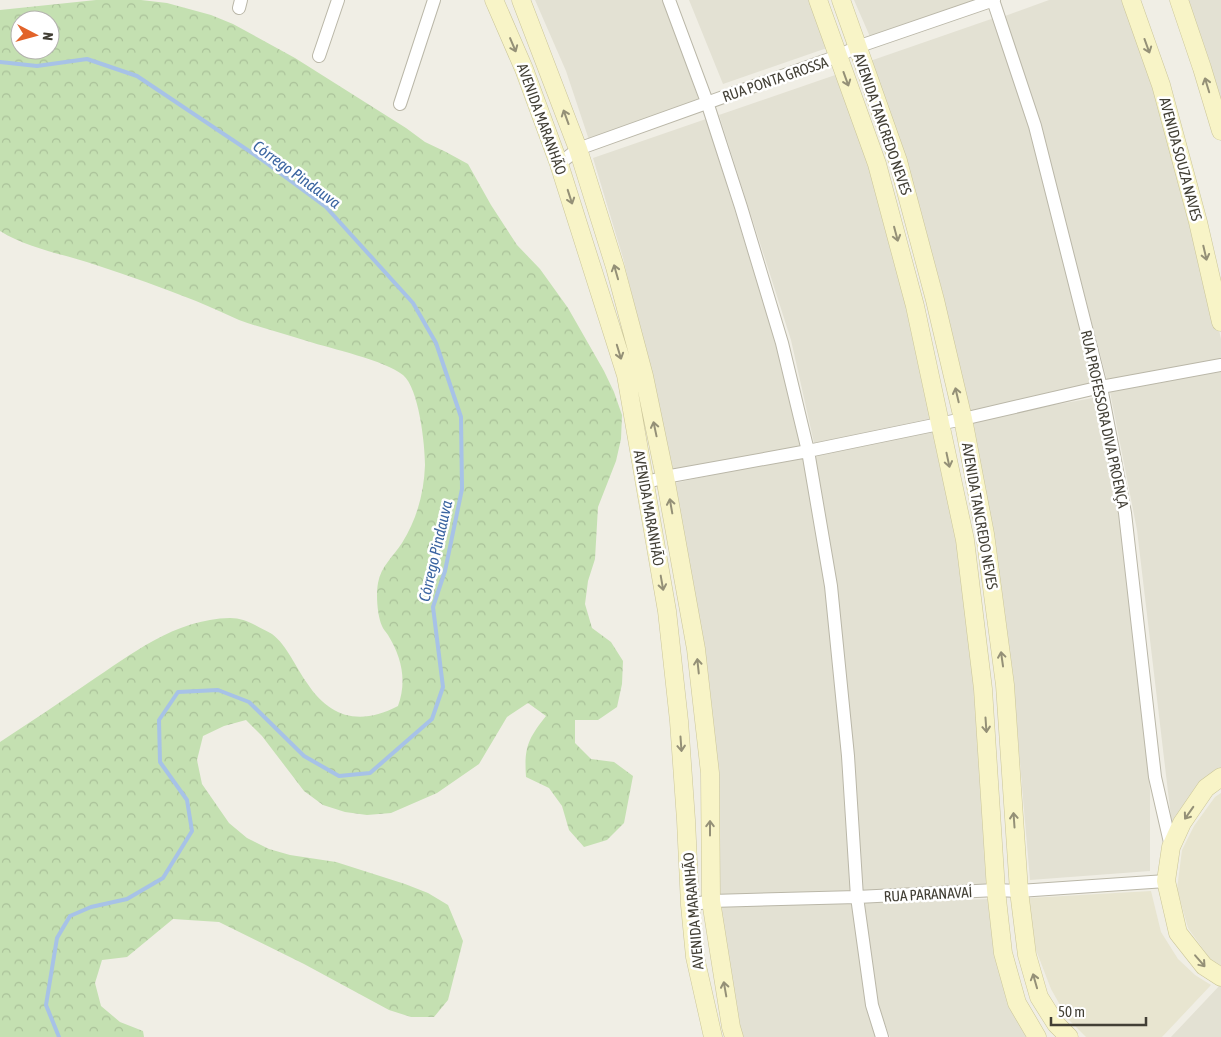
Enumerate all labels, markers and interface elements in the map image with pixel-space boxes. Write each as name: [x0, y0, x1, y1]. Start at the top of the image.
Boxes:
north arrow: [10, 10, 60, 60]
text: N: [40, 31, 56, 41]
one-way arrow: [509, 37, 519, 52]
one-way arrow: [1143, 38, 1152, 53]
street label: AVENIDA TANCREDO NEVES: [851, 51, 915, 197]
street label: RUA PONTA GROSSA: [720, 53, 830, 105]
street label: AVENIDA MARANHÃO: [514, 61, 570, 177]
one-way arrow: [842, 71, 851, 86]
one-way arrow: [1201, 77, 1211, 93]
street label: AVENIDA SOUZA NAVES: [1156, 95, 1206, 223]
one-way arrow: [561, 110, 570, 125]
water label: Córrego Pindauva: [249, 136, 344, 213]
one-way arrow: [565, 189, 575, 205]
one-way arrow: [892, 225, 901, 241]
one-way arrow: [1201, 244, 1210, 260]
one-way arrow: [610, 264, 620, 280]
street label: RUA PROFESSORA DIVA PROENÇA: [1078, 329, 1132, 510]
one-way arrow: [614, 344, 624, 360]
one-way arrow: [952, 387, 961, 403]
one-way arrow: [650, 421, 659, 437]
street label: AVENIDA TANCREDO NEVES: [959, 441, 1001, 591]
street label: AVENIDA MARANHÃO: [630, 449, 668, 567]
one-way arrow: [943, 452, 953, 468]
water label: Córrego Pindauva: [415, 498, 456, 603]
one-way arrow: [665, 498, 675, 514]
one-way arrow: [658, 574, 667, 590]
one-way arrow: [997, 651, 1007, 667]
one-way arrow: [693, 658, 703, 674]
one-way arrow: [981, 716, 990, 732]
one-way arrow: [676, 736, 686, 752]
one-way arrow: [1184, 805, 1194, 819]
one-way arrow: [1010, 813, 1019, 829]
one-way arrow: [706, 820, 715, 836]
street label: AVENIDA MARANHÃO: [679, 852, 707, 970]
street label: RUA PARANAVAÍ: [883, 883, 973, 905]
one-way arrow: [1194, 954, 1205, 967]
one-way arrow: [1029, 974, 1039, 990]
one-way arrow: [719, 982, 729, 998]
scale bar: [1051, 994, 1146, 1026]
text: 50 m: [1058, 1003, 1085, 1020]

